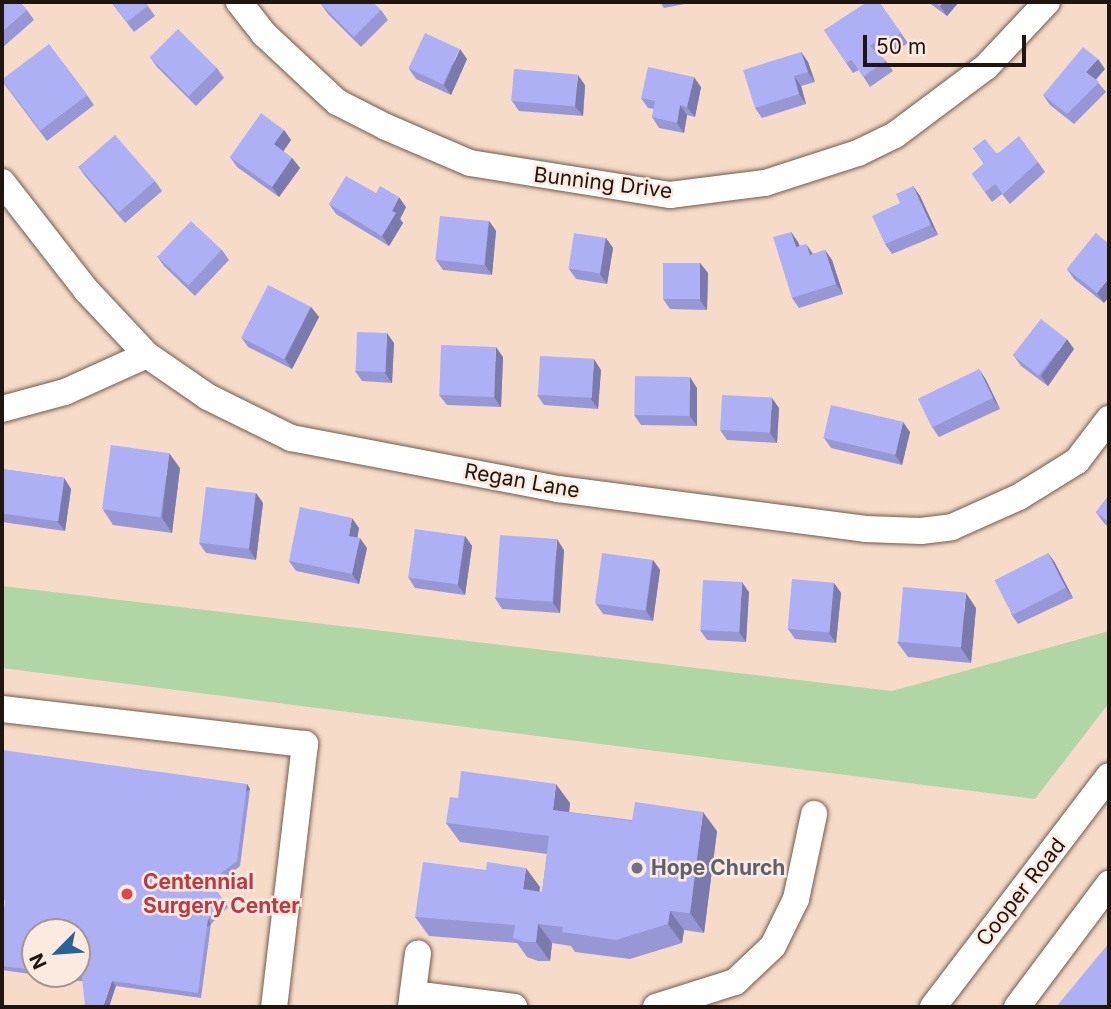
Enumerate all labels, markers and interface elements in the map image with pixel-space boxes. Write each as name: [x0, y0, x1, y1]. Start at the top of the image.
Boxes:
scale bar: [866, 21, 1029, 65]
text: 50 m: [876, 34, 926, 59]
street label: Bunning Drive: [532, 162, 674, 204]
street label: Regan Lane: [462, 458, 582, 504]
street label: Cooper Road: [971, 833, 1071, 951]
place label: Hope Church: [651, 855, 785, 881]
marker: Hope Church: [629, 860, 645, 876]
place label: Centennial Surgery Center: [143, 869, 300, 919]
marker: Centennial Surgery Center: [117, 884, 137, 904]
north arrow: [21, 918, 91, 988]
text: N: [25, 950, 52, 973]

